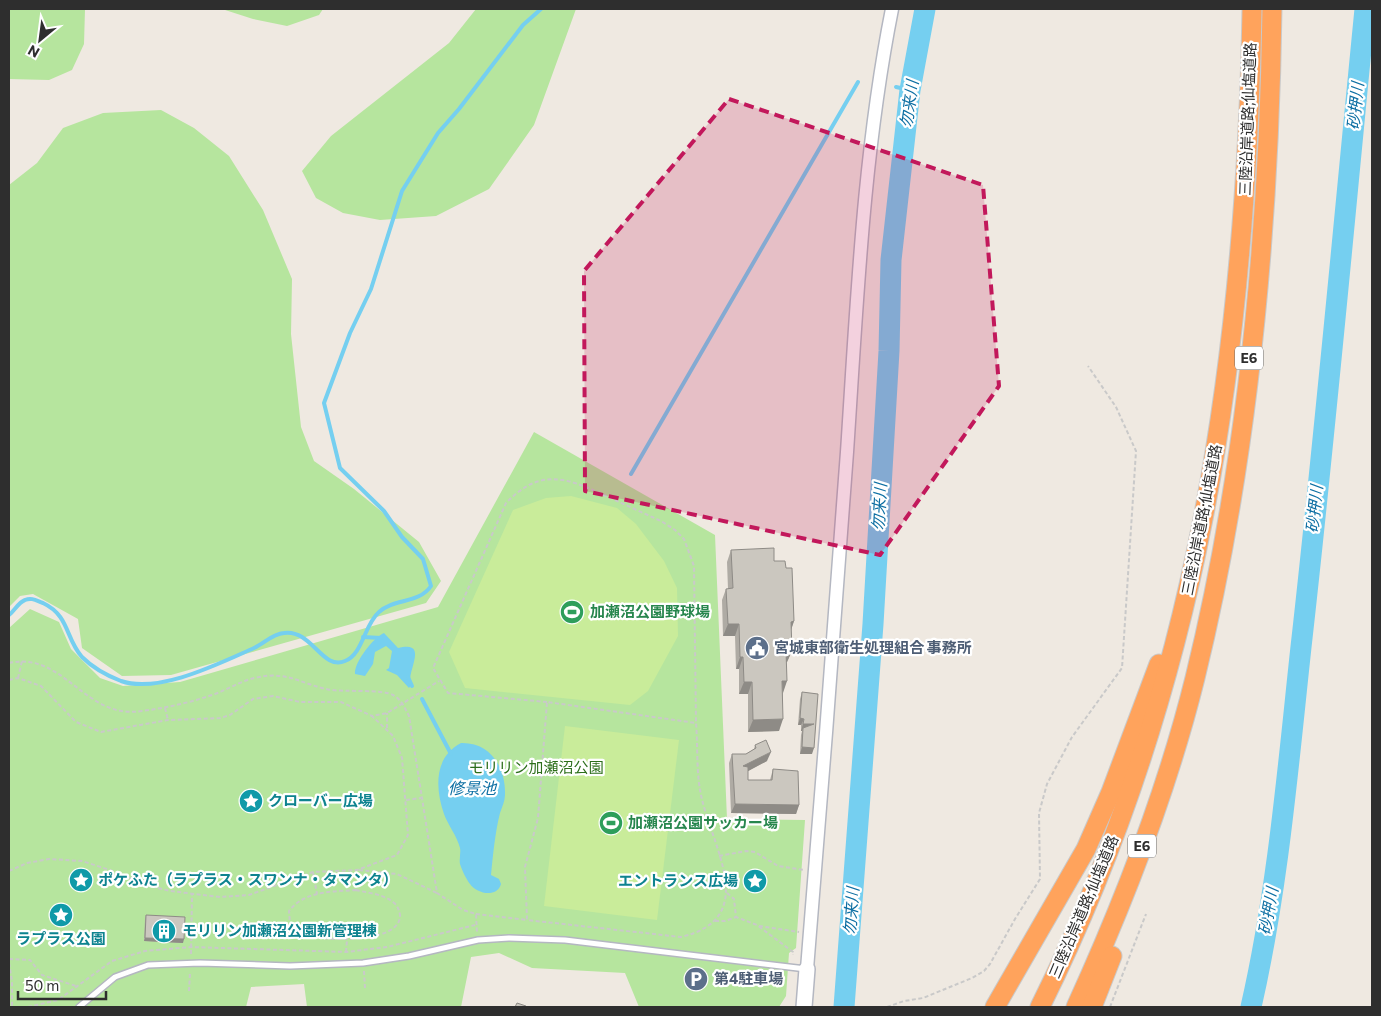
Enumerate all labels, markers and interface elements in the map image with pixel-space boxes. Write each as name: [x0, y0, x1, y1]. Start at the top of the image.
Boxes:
north arrow: [15, 15, 65, 65]
text: N: [25, 42, 42, 62]
street label: 三陸沿岸道路;仙塩道路: [1235, 42, 1259, 196]
water label: 勿来川: [896, 77, 922, 129]
water label: 砂押川: [1343, 79, 1367, 131]
road number: E6: [1235, 346, 1263, 369]
street label: 三陸沿岸道路;仙塩道路: [1178, 443, 1225, 597]
water label: 勿来川: [868, 481, 889, 531]
water label: 砂押川: [1302, 482, 1326, 534]
sports icon: 加瀬沼公園野球場: [559, 599, 585, 625]
place label: 加瀬沼公園野球場: [590, 602, 710, 620]
public building icon: 宮城東部衛生処理組合 事務所: [744, 635, 770, 661]
place label: 宮城東部衛生処理組合 事務所: [774, 638, 972, 656]
park label: モリリン加瀬沼公園: [468, 758, 604, 776]
water label: 修景池: [448, 778, 498, 797]
place icon: クローバー広場: [238, 788, 264, 814]
place label: クローバー広場: [268, 791, 373, 809]
sports icon: 加瀬沼公園サッカー場: [598, 810, 624, 836]
place label: 加瀬沼公園サッカー場: [628, 813, 778, 831]
street label: 三陸沿岸道路;仙塩道路: [1045, 832, 1121, 981]
road number: E6: [1128, 834, 1156, 858]
place icon: ポケふた（ラプラス・スワンナ・タマンタ）: [68, 867, 94, 893]
place icon: エントランス広場: [742, 868, 768, 894]
place label: ポケふた（ラプラス・スワンナ・タマンタ）: [98, 870, 398, 888]
place label: エントランス広場: [618, 871, 738, 889]
water label: 勿来川: [839, 884, 862, 936]
water label: 砂押川: [1254, 884, 1281, 936]
place icon: ラプラス公園: [48, 902, 74, 928]
building icon: モリリン加瀬沼公園新管理棟: [151, 918, 177, 944]
place label: モリリン加瀬沼公園新管理棟: [182, 921, 377, 939]
place label: ラプラス公園: [16, 929, 106, 947]
parking icon: 第4駐車場: [683, 966, 709, 992]
scale bar: [18, 968, 105, 1000]
place label: 第4駐車場: [714, 969, 783, 987]
text: 50 m: [25, 976, 59, 994]

